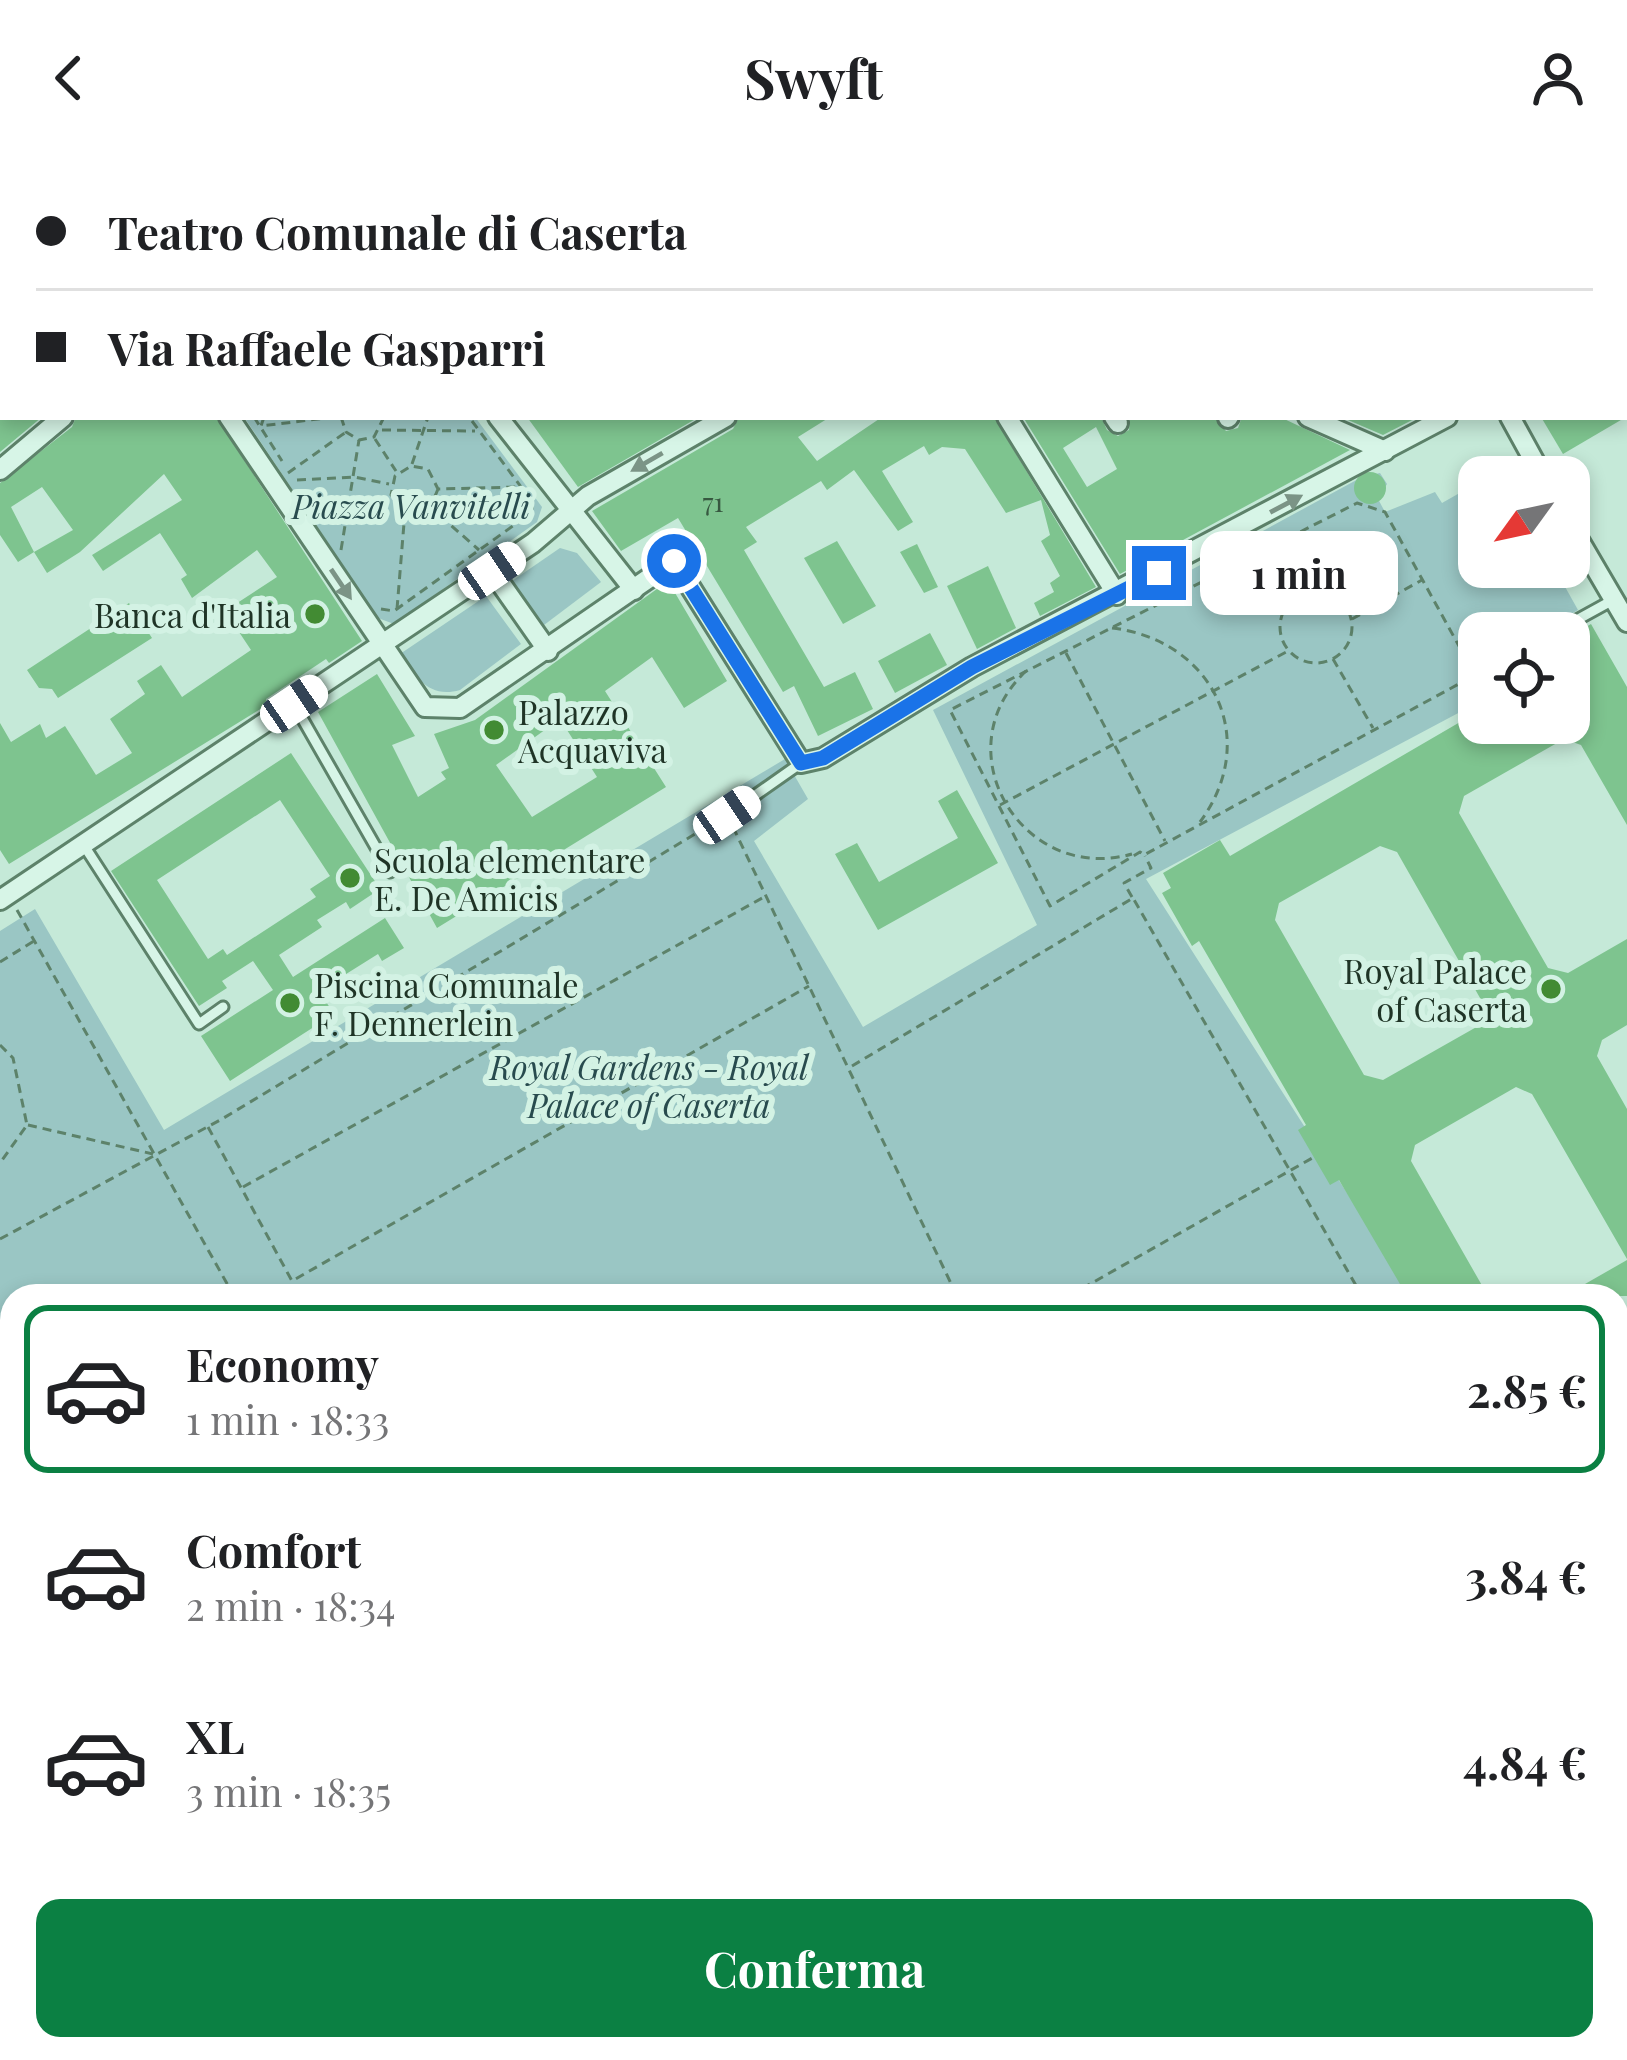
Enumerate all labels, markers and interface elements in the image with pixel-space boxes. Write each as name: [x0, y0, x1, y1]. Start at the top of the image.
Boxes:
text: Swyft: [744, 42, 883, 114]
icon: back: [36, 45, 102, 111]
icon: person: [1525, 45, 1591, 111]
text: Teatro Comunale di Caserta: [108, 201, 687, 261]
text: Via Raffaele Gasparri: [108, 317, 546, 377]
one-way arrow: [630, 451, 663, 472]
north arrow: [1458, 456, 1590, 588]
map controls: [1458, 456, 1590, 744]
park label: Piazza Vanvitelli: [290, 483, 531, 527]
house number: 71: [703, 483, 723, 519]
one-way arrow: [1268, 494, 1303, 515]
callout: 1 min: [1201, 531, 1399, 615]
route start: [647, 534, 701, 588]
car: [452, 536, 532, 606]
route end: [1132, 546, 1186, 600]
text: 1 min: [1251, 547, 1347, 599]
one-way arrow: [329, 568, 352, 600]
place label: Banca d'Italia: [94, 592, 292, 636]
marker: Banca d'Italia: [302, 601, 328, 627]
button: locate: [1458, 612, 1590, 744]
car: [254, 669, 334, 739]
place label: Palazzo Acquaviva: [517, 689, 668, 771]
marker: Palazzo Acquaviva: [481, 717, 507, 743]
car: [687, 780, 767, 850]
place label: Scuola elementare E. De Amicis: [374, 837, 646, 919]
marker: Scuola elementare E. De Amicis: [337, 865, 363, 891]
place label: Royal Palace of Caserta: [1343, 948, 1528, 1030]
place label: Piscina Comunale F. Dennerlein: [314, 962, 579, 1044]
marker: Royal Palace of Caserta: [1538, 976, 1564, 1002]
marker: Piscina Comunale F. Dennerlein: [277, 990, 303, 1016]
park label: Royal Gardens - Royal Palace of Caserta: [488, 1044, 810, 1126]
text: Economy: [186, 1333, 379, 1393]
icon: car: [42, 1335, 150, 1443]
text: 2.85 €: [1467, 1359, 1587, 1419]
text: 1 min · 18:33: [186, 1393, 389, 1445]
text: Comfort: [186, 1519, 361, 1579]
icon: car: [42, 1521, 150, 1629]
text: 3.84 €: [1465, 1545, 1587, 1605]
text: 2 min · 18:34: [186, 1579, 395, 1631]
text: XL: [186, 1705, 245, 1765]
icon: car: [42, 1707, 150, 1815]
text: 4.84 €: [1463, 1731, 1587, 1791]
text: 3 min · 18:35: [186, 1765, 391, 1817]
button: Conferma: [36, 1899, 1593, 2037]

